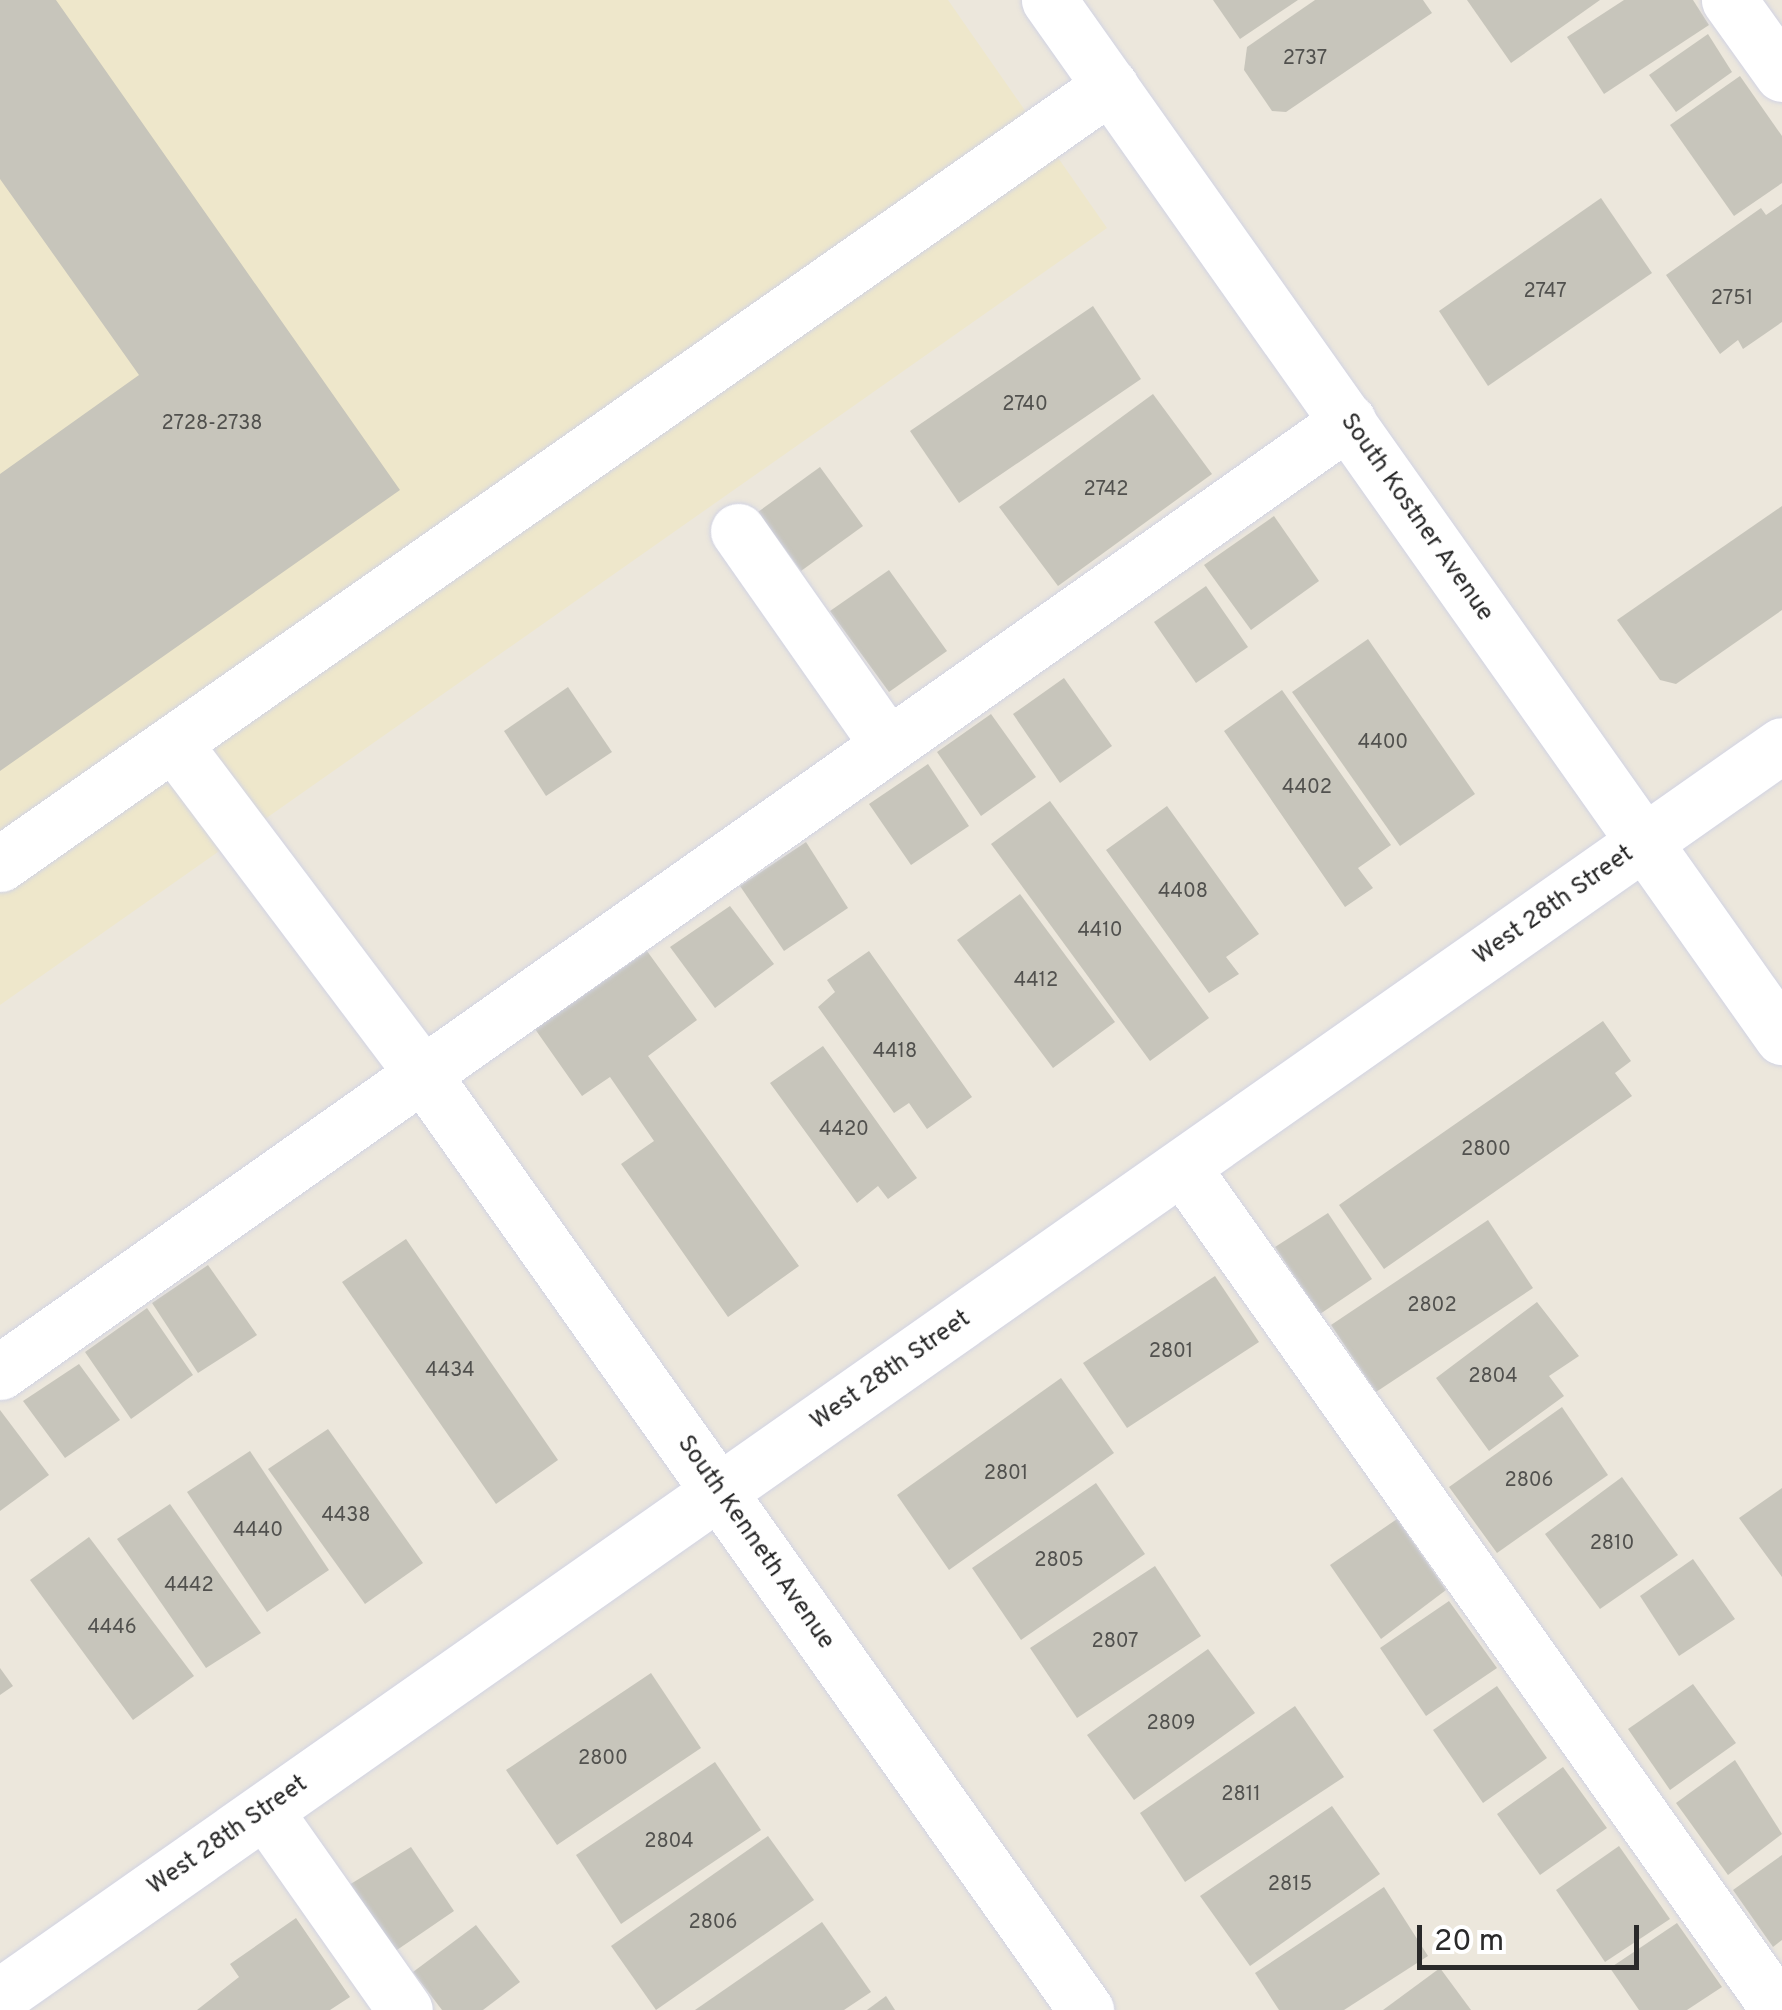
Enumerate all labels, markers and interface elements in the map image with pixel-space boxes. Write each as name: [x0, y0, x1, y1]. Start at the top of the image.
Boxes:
house number: 2737: [1283, 47, 1327, 71]
house number: 2747: [1523, 280, 1567, 304]
house number: 2751: [1711, 287, 1753, 311]
house number: 2740: [1002, 393, 1048, 417]
street label: South Kostner Avenue: [1333, 408, 1499, 628]
house number: 2728-2738: [162, 412, 262, 436]
house number: 2742: [1083, 478, 1129, 502]
house number: 4400: [1358, 731, 1408, 755]
house number: 4402: [1282, 776, 1332, 800]
street label: West 28th Street: [1468, 840, 1640, 972]
house number: 4408: [1158, 880, 1208, 904]
house number: 4410: [1077, 919, 1123, 943]
house number: 4412: [1014, 969, 1058, 993]
house number: 4418: [873, 1040, 917, 1064]
house number: 4420: [819, 1118, 869, 1142]
house number: 2800: [1461, 1138, 1511, 1162]
house number: 2802: [1407, 1294, 1457, 1318]
street label: West 28th Street: [805, 1305, 977, 1437]
house number: 2801: [1149, 1340, 1193, 1364]
house number: 4434: [425, 1359, 475, 1383]
house number: 2804: [1468, 1365, 1518, 1389]
street label: South Kenneth Avenue: [669, 1430, 841, 1656]
house number: 2801: [984, 1462, 1028, 1486]
house number: 2806: [1504, 1469, 1554, 1493]
house number: 4438: [321, 1504, 371, 1528]
house number: 4440: [233, 1519, 283, 1543]
house number: 2810: [1590, 1532, 1634, 1556]
house number: 2805: [1034, 1549, 1084, 1573]
house number: 4442: [164, 1574, 214, 1598]
house number: 4446: [87, 1616, 137, 1640]
house number: 2807: [1092, 1630, 1138, 1654]
house number: 2809: [1146, 1712, 1196, 1736]
house number: 2800: [578, 1747, 628, 1771]
street label: West 28th Street: [142, 1770, 314, 1902]
house number: 2811: [1221, 1783, 1261, 1807]
house number: 2804: [644, 1830, 694, 1854]
house number: 2815: [1268, 1873, 1312, 1897]
scale bar: [1422, 1905, 1644, 1967]
house number: 2806: [688, 1911, 738, 1935]
text: 20 m: [1434, 1924, 1504, 1961]

